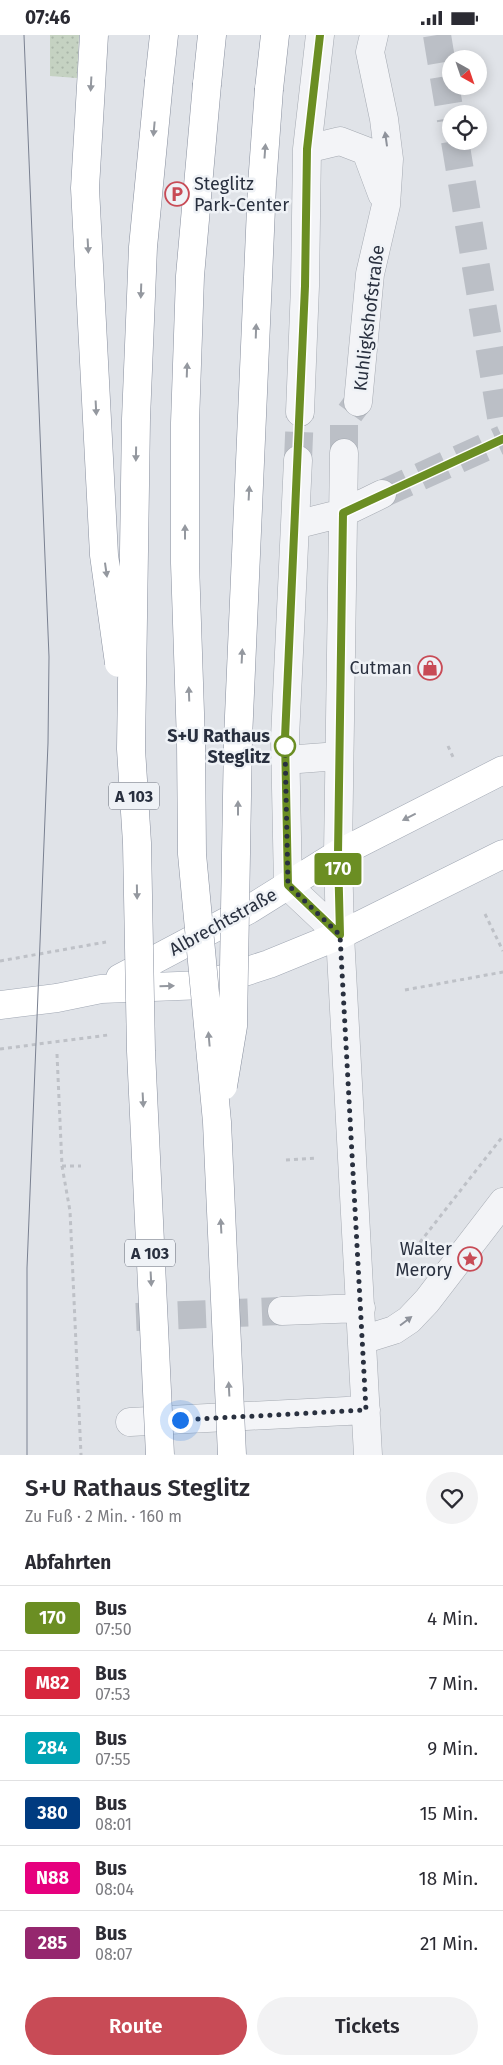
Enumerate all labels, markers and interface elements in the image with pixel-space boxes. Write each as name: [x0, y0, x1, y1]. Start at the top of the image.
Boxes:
text: 07:46: [25, 6, 71, 29]
north arrow: [442, 50, 488, 95]
map controls: [442, 50, 487, 150]
one-way arrow: [86, 76, 94, 92]
button: locate: [442, 105, 487, 150]
one-way arrow: [150, 122, 158, 138]
one-way arrow: [382, 131, 390, 147]
one-way arrow: [261, 143, 269, 159]
place label: Steglitz Park-Center: [194, 173, 289, 216]
parking icon: Steglitz Park-Center: [164, 181, 190, 207]
one-way arrow: [84, 238, 92, 254]
street label: Kuhligkshofstraße: [349, 244, 389, 392]
one-way arrow: [137, 284, 145, 300]
one-way arrow: [252, 323, 260, 339]
one-way arrow: [183, 361, 191, 377]
one-way arrow: [92, 400, 100, 416]
one-way arrow: [132, 446, 140, 462]
one-way arrow: [246, 485, 254, 501]
one-way arrow: [181, 524, 189, 540]
one-way arrow: [102, 563, 110, 579]
one-way arrow: [238, 647, 246, 663]
shop icon: Cutman: [417, 655, 443, 681]
place label: Cutman: [349, 657, 412, 679]
one-way arrow: [185, 686, 193, 702]
place label: S+U Rathaus Steglitz: [167, 725, 270, 768]
marker: S+U Rathaus Steglitz: [274, 735, 296, 757]
road number: A 103: [109, 783, 159, 809]
one-way arrow: [234, 800, 242, 816]
one-way arrow: [402, 813, 416, 821]
line badge: 170: [309, 853, 367, 885]
text: 170: [324, 858, 352, 880]
street label: Albrechtstraße: [165, 883, 281, 961]
one-way arrow: [134, 884, 142, 900]
one-way arrow: [159, 982, 175, 990]
one-way arrow: [205, 1031, 213, 1047]
one-way arrow: [139, 1092, 147, 1108]
one-way arrow: [217, 1218, 225, 1234]
place label: Walter Merory: [395, 1238, 452, 1281]
road number: A 103: [125, 1239, 175, 1267]
place icon: Walter Merory: [457, 1246, 483, 1272]
one-way arrow: [148, 1272, 156, 1288]
one-way arrow: [399, 1316, 413, 1326]
one-way arrow: [224, 1381, 232, 1397]
your location: [168, 1408, 193, 1433]
button: heart: [426, 1472, 478, 1524]
text: S+U Rathaus Steglitz: [25, 1474, 250, 1502]
text: Zu Fuß · 2 Min. · 160 m: [25, 1507, 182, 1526]
text: Abfahrten: [25, 1551, 111, 1574]
text: Bus: [95, 1597, 127, 1620]
text: 170: [39, 1607, 66, 1629]
text: 4 Min.: [427, 1607, 478, 1630]
text: 07:50: [95, 1620, 132, 1639]
text: Bus: [95, 1662, 127, 1685]
text: M82: [36, 1672, 69, 1694]
text: 7 Min.: [429, 1672, 478, 1695]
text: 07:53: [95, 1685, 131, 1704]
text: Bus: [95, 1727, 127, 1750]
text: 284: [38, 1737, 67, 1759]
text: 9 Min.: [427, 1737, 478, 1760]
text: 07:55: [95, 1750, 131, 1769]
text: Bus: [95, 1792, 127, 1815]
text: 380: [37, 1802, 68, 1824]
text: 15 Min.: [419, 1802, 478, 1825]
text: 08:01: [95, 1815, 132, 1834]
text: Bus: [95, 1857, 127, 1880]
text: N88: [36, 1867, 69, 1889]
text: 18 Min.: [418, 1867, 478, 1890]
text: 08:04: [95, 1880, 134, 1899]
text: Bus: [95, 1922, 127, 1945]
text: 285: [38, 1932, 67, 1954]
text: 21 Min.: [420, 1932, 478, 1955]
text: 08:07: [95, 1945, 132, 1964]
button: Route: [25, 1997, 247, 2055]
button: Tickets: [257, 1997, 478, 2055]

